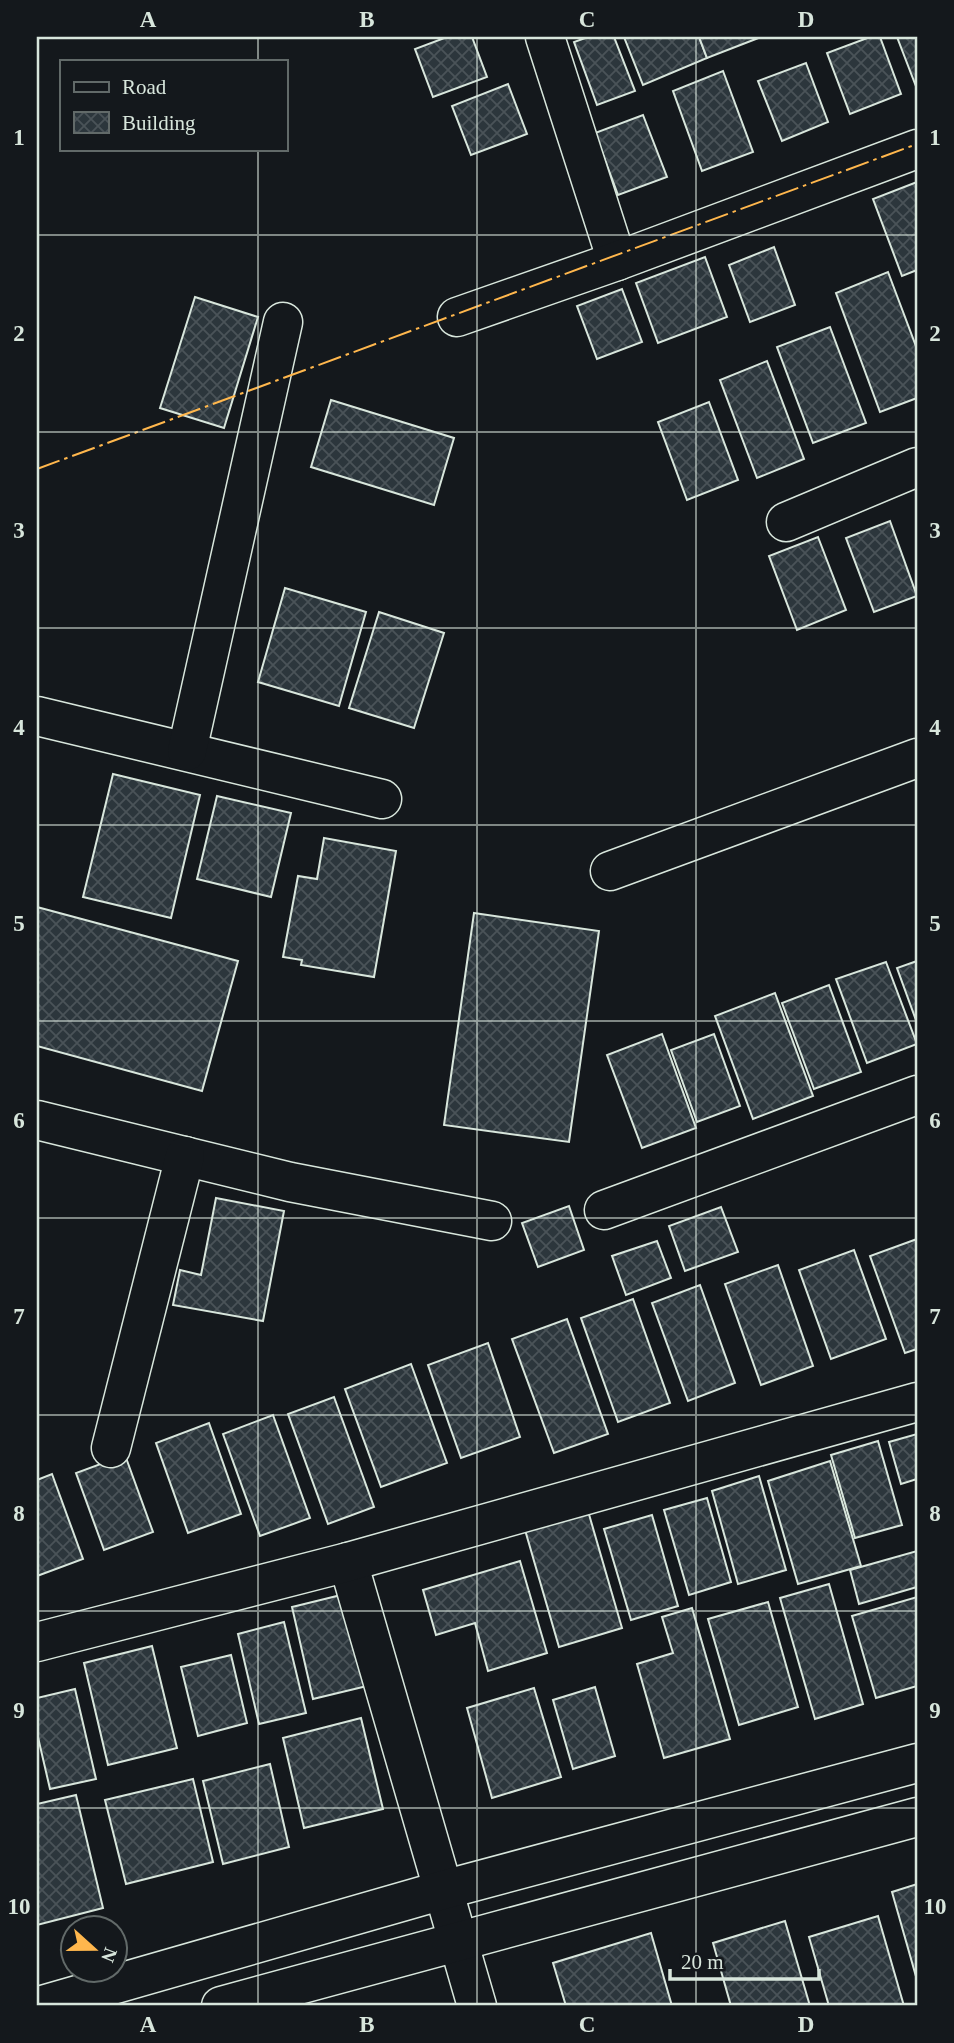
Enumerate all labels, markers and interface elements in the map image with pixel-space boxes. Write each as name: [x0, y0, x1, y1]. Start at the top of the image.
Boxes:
text: A: [140, 7, 157, 32]
text: B: [359, 7, 375, 32]
text: C: [579, 7, 595, 32]
text: D: [798, 7, 814, 32]
legend: [60, 60, 287, 150]
text: Road: [122, 75, 167, 99]
text: Building: [122, 111, 196, 135]
text: 1: [13, 125, 25, 150]
text: 1: [929, 125, 941, 150]
text: 2: [13, 321, 25, 346]
text: 2: [929, 321, 941, 346]
text: 3: [13, 518, 25, 543]
text: 3: [929, 518, 941, 543]
text: 4: [13, 715, 25, 740]
text: 4: [929, 715, 941, 740]
text: 5: [13, 911, 25, 936]
text: 5: [929, 911, 941, 936]
text: 6: [13, 1108, 25, 1133]
text: 6: [929, 1108, 941, 1133]
text: 7: [13, 1304, 25, 1329]
text: 7: [929, 1304, 941, 1329]
text: 8: [13, 1501, 25, 1526]
text: 8: [929, 1501, 941, 1526]
text: 9: [13, 1698, 25, 1723]
text: 9: [929, 1698, 941, 1723]
text: 10: [8, 1894, 31, 1919]
text: 10: [924, 1894, 947, 1919]
north arrow: [60, 1913, 130, 1983]
scale bar: [670, 1938, 819, 1982]
text: N: [97, 1945, 122, 1965]
text: 20 m: [681, 1950, 724, 1974]
text: A: [140, 2012, 157, 2037]
text: B: [359, 2012, 375, 2037]
text: C: [579, 2012, 595, 2037]
text: D: [798, 2012, 814, 2037]

